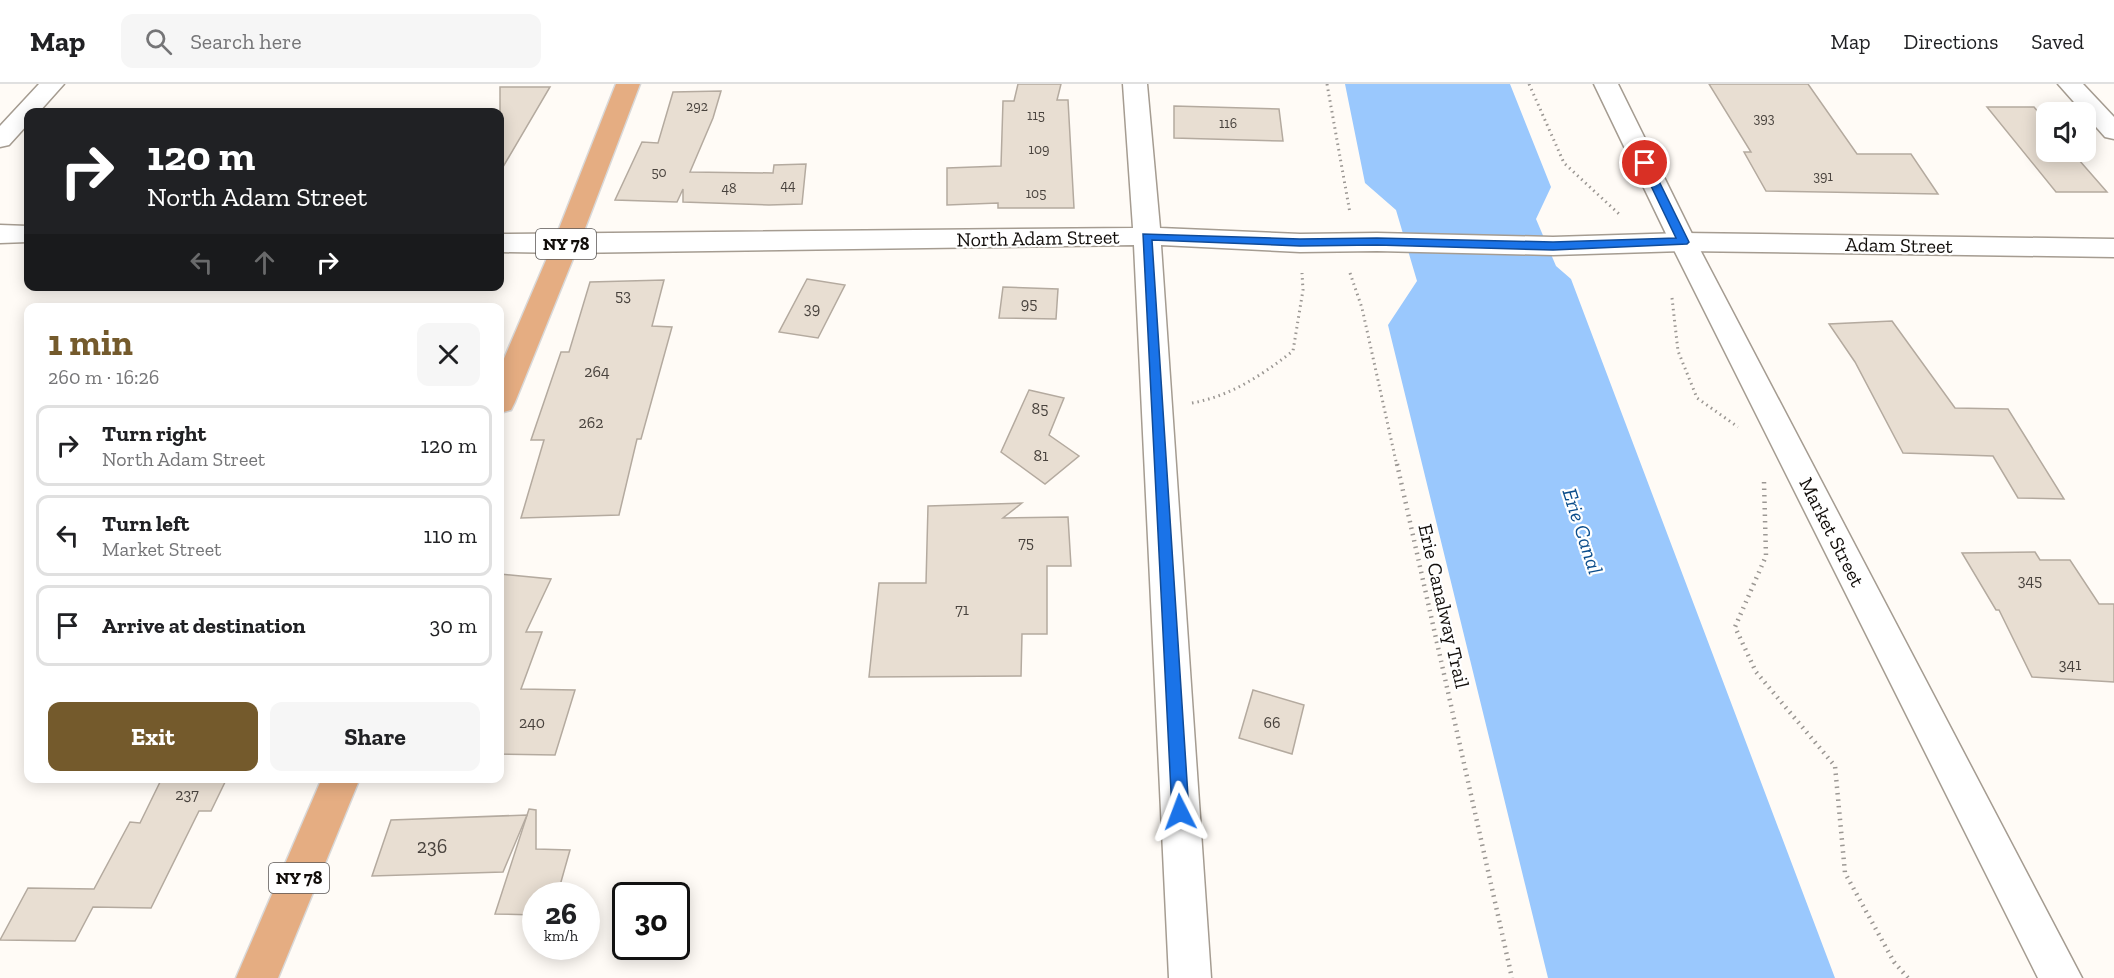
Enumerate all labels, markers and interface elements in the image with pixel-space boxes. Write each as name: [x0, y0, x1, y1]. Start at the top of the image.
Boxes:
search box: [121, 14, 541, 68]
text: Map: [30, 25, 85, 58]
icon: search: [142, 25, 175, 58]
text: Search here: [190, 28, 302, 55]
text: Map: [1831, 29, 1871, 54]
text: Directions: [1904, 29, 1998, 54]
text: Saved: [2031, 29, 2084, 54]
house number: 292: [686, 98, 708, 115]
map controls: [2036, 102, 2096, 162]
button: sound: [2036, 102, 2096, 162]
house number: 115: [1027, 107, 1045, 124]
house number: 393: [1753, 110, 1775, 127]
house number: 116: [1219, 115, 1237, 132]
text: 120 m: [147, 130, 255, 181]
icon: right: [48, 132, 126, 210]
pin: [1619, 137, 1670, 188]
house number: 109: [1029, 141, 1049, 158]
icon: arrive: [1628, 146, 1661, 179]
house number: 50: [651, 164, 667, 181]
house number: 391: [1813, 168, 1833, 185]
house number: 44: [780, 177, 796, 194]
house number: 48: [721, 180, 737, 197]
text: North Adam Street: [147, 181, 367, 213]
house number: 105: [1026, 185, 1046, 202]
street label: North Adam Street: [956, 225, 1120, 251]
road number: NY 78: [536, 229, 596, 259]
street label: Adam Street: [1845, 232, 1954, 258]
icon: left: [185, 246, 218, 279]
icon: ahead: [248, 246, 281, 279]
icon: right: [311, 246, 344, 279]
house number: 53: [615, 286, 631, 305]
house number: 95: [1021, 294, 1037, 313]
house number: 39: [804, 299, 820, 318]
text: 1 min: [48, 321, 133, 364]
button: close: [417, 323, 480, 386]
house number: 264: [584, 362, 610, 381]
text: 260 m · 16:26: [48, 365, 159, 389]
house number: 85: [1032, 399, 1048, 418]
house number: 262: [579, 413, 603, 432]
text: Turn right: [102, 420, 206, 447]
icon: right: [51, 429, 84, 462]
text: 120 m: [421, 432, 477, 459]
house number: 81: [1034, 446, 1048, 465]
text: North Adam Street: [102, 447, 265, 471]
street label: Market Street: [1794, 473, 1870, 591]
water label: Erie Canal: [1557, 485, 1609, 577]
text: Turn left: [102, 510, 189, 537]
icon: left: [51, 519, 84, 552]
street label: Erie Canalway Trail: [1413, 521, 1475, 691]
text: 110 m: [423, 522, 477, 549]
house number: 75: [1018, 533, 1034, 552]
text: Market Street: [102, 537, 222, 561]
house number: 345: [2018, 571, 2042, 590]
house number: 71: [955, 600, 969, 619]
icon: arrive: [51, 609, 84, 642]
text: Arrive at destination: [102, 612, 305, 639]
text: 30 m: [430, 612, 477, 639]
house number: 341: [2059, 655, 2081, 674]
button: Exit: [48, 702, 258, 771]
button: Share: [270, 702, 480, 771]
house number: 240: [519, 713, 545, 732]
house number: 66: [1264, 713, 1281, 732]
position arrow: [1148, 780, 1212, 844]
house number: 237: [175, 785, 199, 804]
house number: 236: [417, 834, 447, 858]
road number: NY 78: [269, 863, 329, 893]
speed limit sign: 30: [612, 882, 690, 960]
text: 26: [545, 896, 577, 932]
text: km/h: [544, 927, 578, 945]

